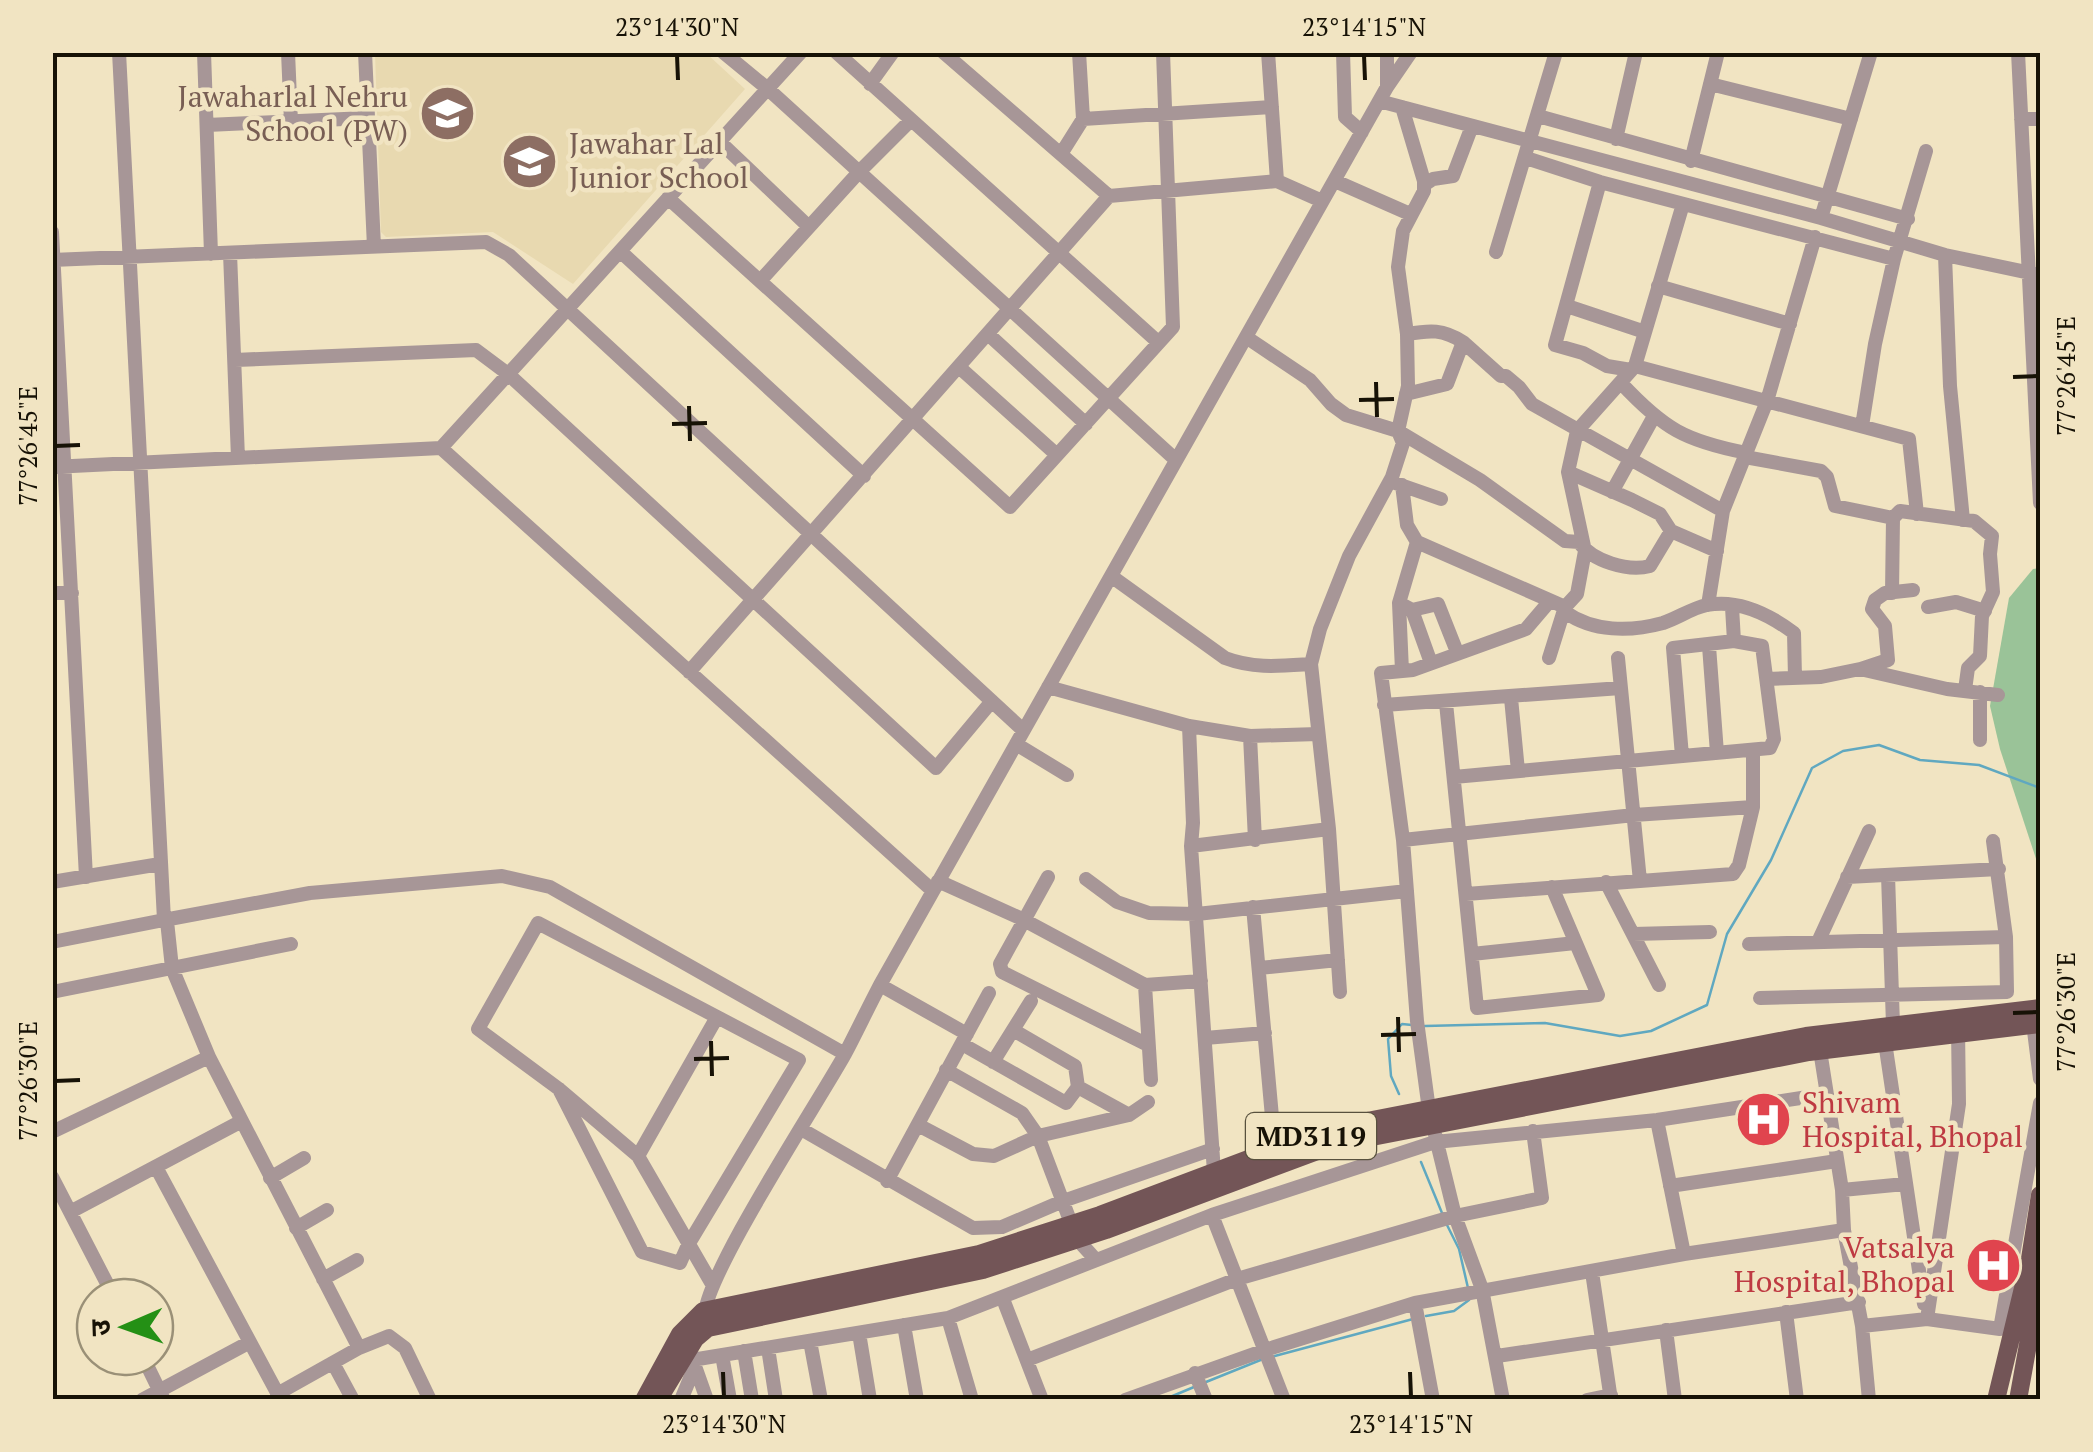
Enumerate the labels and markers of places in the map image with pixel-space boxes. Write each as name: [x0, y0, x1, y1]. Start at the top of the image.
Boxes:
place label: Jawaharlal Nehru School (PW): [177, 76, 408, 150]
school or university icon: Jawaharlal Nehru School (PW): [417, 84, 477, 144]
place label: Jawahar Lal Junior School: [569, 123, 749, 197]
school or university icon: Jawahar Lal Junior School: [500, 131, 560, 191]
place label: Shivam Hospital, Bhopal: [1802, 1082, 2023, 1156]
hospital icon: Shivam Hospital, Bhopal: [1733, 1090, 1793, 1150]
place label: Vatsalya Hospital, Bhopal: [1734, 1227, 1955, 1301]
hospital icon: Vatsalya Hospital, Bhopal: [1964, 1235, 2024, 1295]

